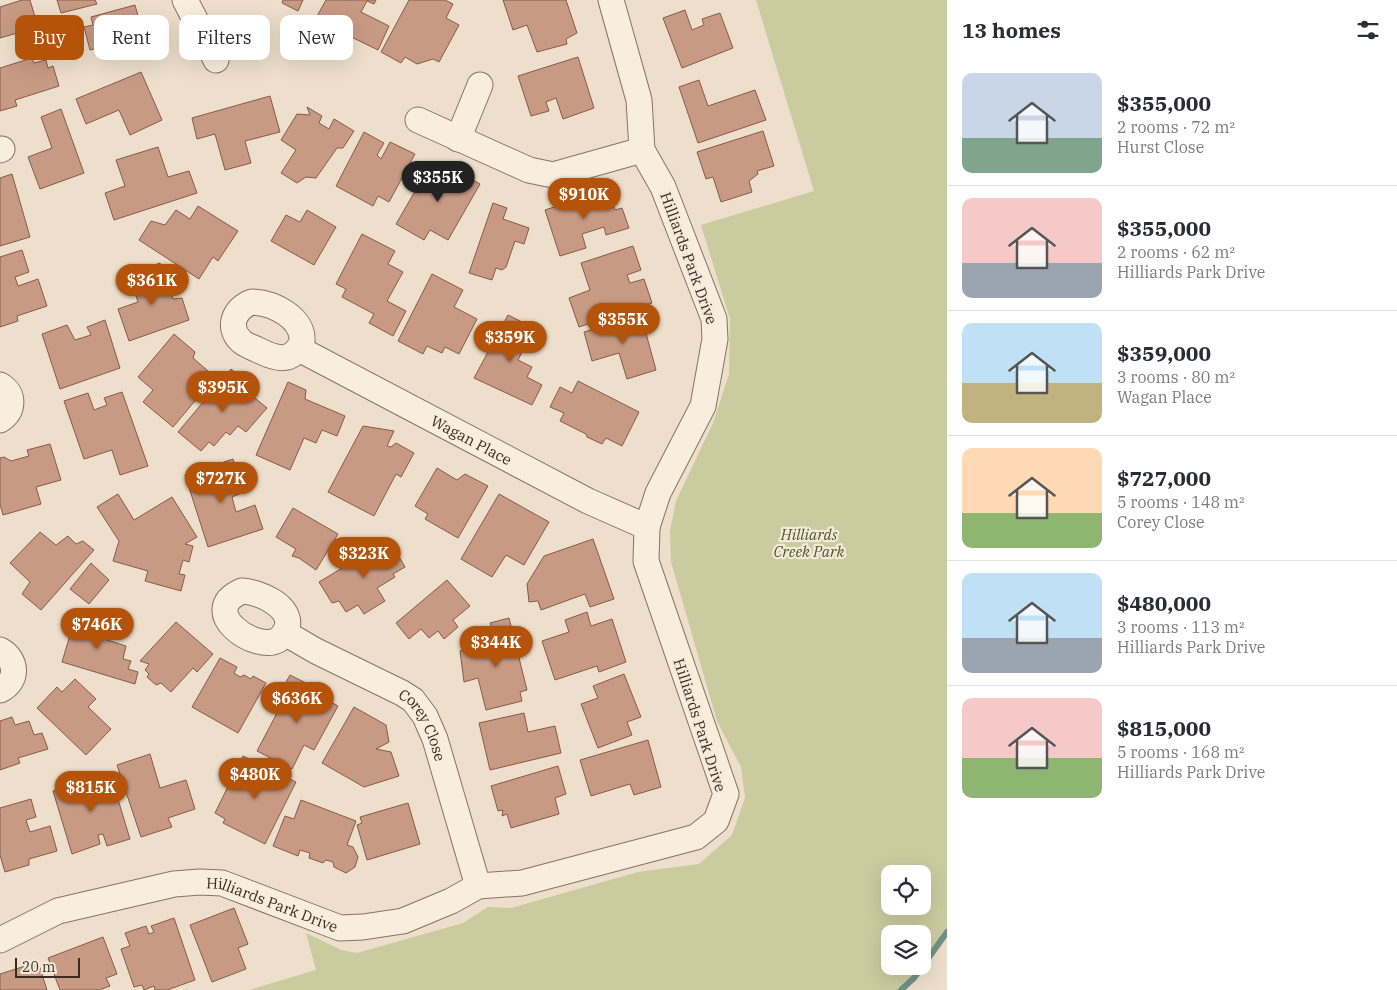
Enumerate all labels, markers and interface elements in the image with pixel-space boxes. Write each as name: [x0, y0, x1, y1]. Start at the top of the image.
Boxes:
chip: Buy: [15, 15, 84, 60]
chip: Rent: [94, 15, 169, 60]
chip: Filters: [179, 15, 270, 60]
chip: New: [280, 15, 353, 60]
text: 13 homes: [962, 16, 1061, 44]
icon: filters: [1354, 16, 1382, 44]
text: $355,000: [1117, 89, 1211, 117]
icon: home: [1002, 93, 1062, 153]
text: 2 rooms · 72 m²: [1117, 117, 1235, 137]
text: Hurst Close: [1117, 137, 1204, 157]
pin: $355K: [403, 160, 473, 203]
text: $355K: [413, 167, 463, 187]
pin: $910K: [549, 178, 619, 220]
text: $910K: [559, 184, 609, 204]
street label: Hilliards Park Drive: [656, 189, 722, 327]
text: $355,000: [1117, 214, 1211, 242]
icon: home: [1002, 218, 1062, 278]
text: 2 rooms · 62 m²: [1117, 242, 1235, 262]
text: Hilliards Park Drive: [1117, 262, 1265, 282]
pin: $361K: [117, 264, 187, 306]
text: $361K: [127, 270, 177, 290]
pin: $355K: [588, 302, 658, 345]
text: $355K: [598, 309, 648, 329]
pin: $359K: [475, 320, 545, 363]
text: $359K: [485, 327, 535, 347]
text: $359,000: [1117, 339, 1211, 367]
icon: home: [1002, 343, 1062, 403]
text: 3 rooms · 80 m²: [1117, 367, 1235, 387]
pin: $395K: [188, 370, 258, 413]
text: $395K: [198, 377, 248, 397]
text: Wagan Place: [1117, 387, 1212, 407]
street label: Wagan Place: [428, 411, 515, 469]
pin: $727K: [186, 462, 256, 504]
text: $727,000: [1117, 464, 1211, 492]
text: $727K: [196, 468, 246, 488]
icon: home: [1002, 468, 1062, 528]
text: 5 rooms · 148 m²: [1117, 492, 1245, 512]
text: Corey Close: [1117, 512, 1205, 532]
park label: Hilliards Creek Park: [774, 525, 845, 561]
pin: $323K: [329, 536, 399, 579]
text: $323K: [339, 543, 389, 563]
text: $480,000: [1117, 589, 1211, 617]
icon: home: [1002, 593, 1062, 653]
pin: $746K: [62, 608, 132, 650]
text: $746K: [72, 614, 122, 634]
text: 3 rooms · 113 m²: [1117, 617, 1245, 637]
pin: $344K: [461, 626, 531, 668]
text: $344K: [471, 632, 521, 652]
text: Hilliards Park Drive: [1117, 637, 1265, 657]
street label: Hilliards Park Drive: [669, 656, 731, 794]
pin: $636K: [262, 682, 332, 724]
street label: Corey Close: [395, 684, 450, 763]
text: $636K: [272, 688, 322, 708]
text: $815,000: [1117, 714, 1211, 742]
icon: home: [1002, 718, 1062, 778]
text: 5 rooms · 168 m²: [1117, 742, 1245, 762]
pin: $480K: [220, 758, 290, 800]
text: Hilliards Park Drive: [1117, 762, 1265, 782]
text: $480K: [230, 764, 280, 784]
pin: $815K: [56, 770, 126, 813]
text: $815K: [66, 777, 116, 797]
map controls: [881, 865, 931, 975]
button: locate: [881, 865, 931, 915]
street label: Hilliards Park Drive: [206, 873, 341, 936]
button: layers: [881, 925, 931, 975]
scale bar: [15, 955, 80, 978]
text: 20 m: [22, 958, 55, 976]

